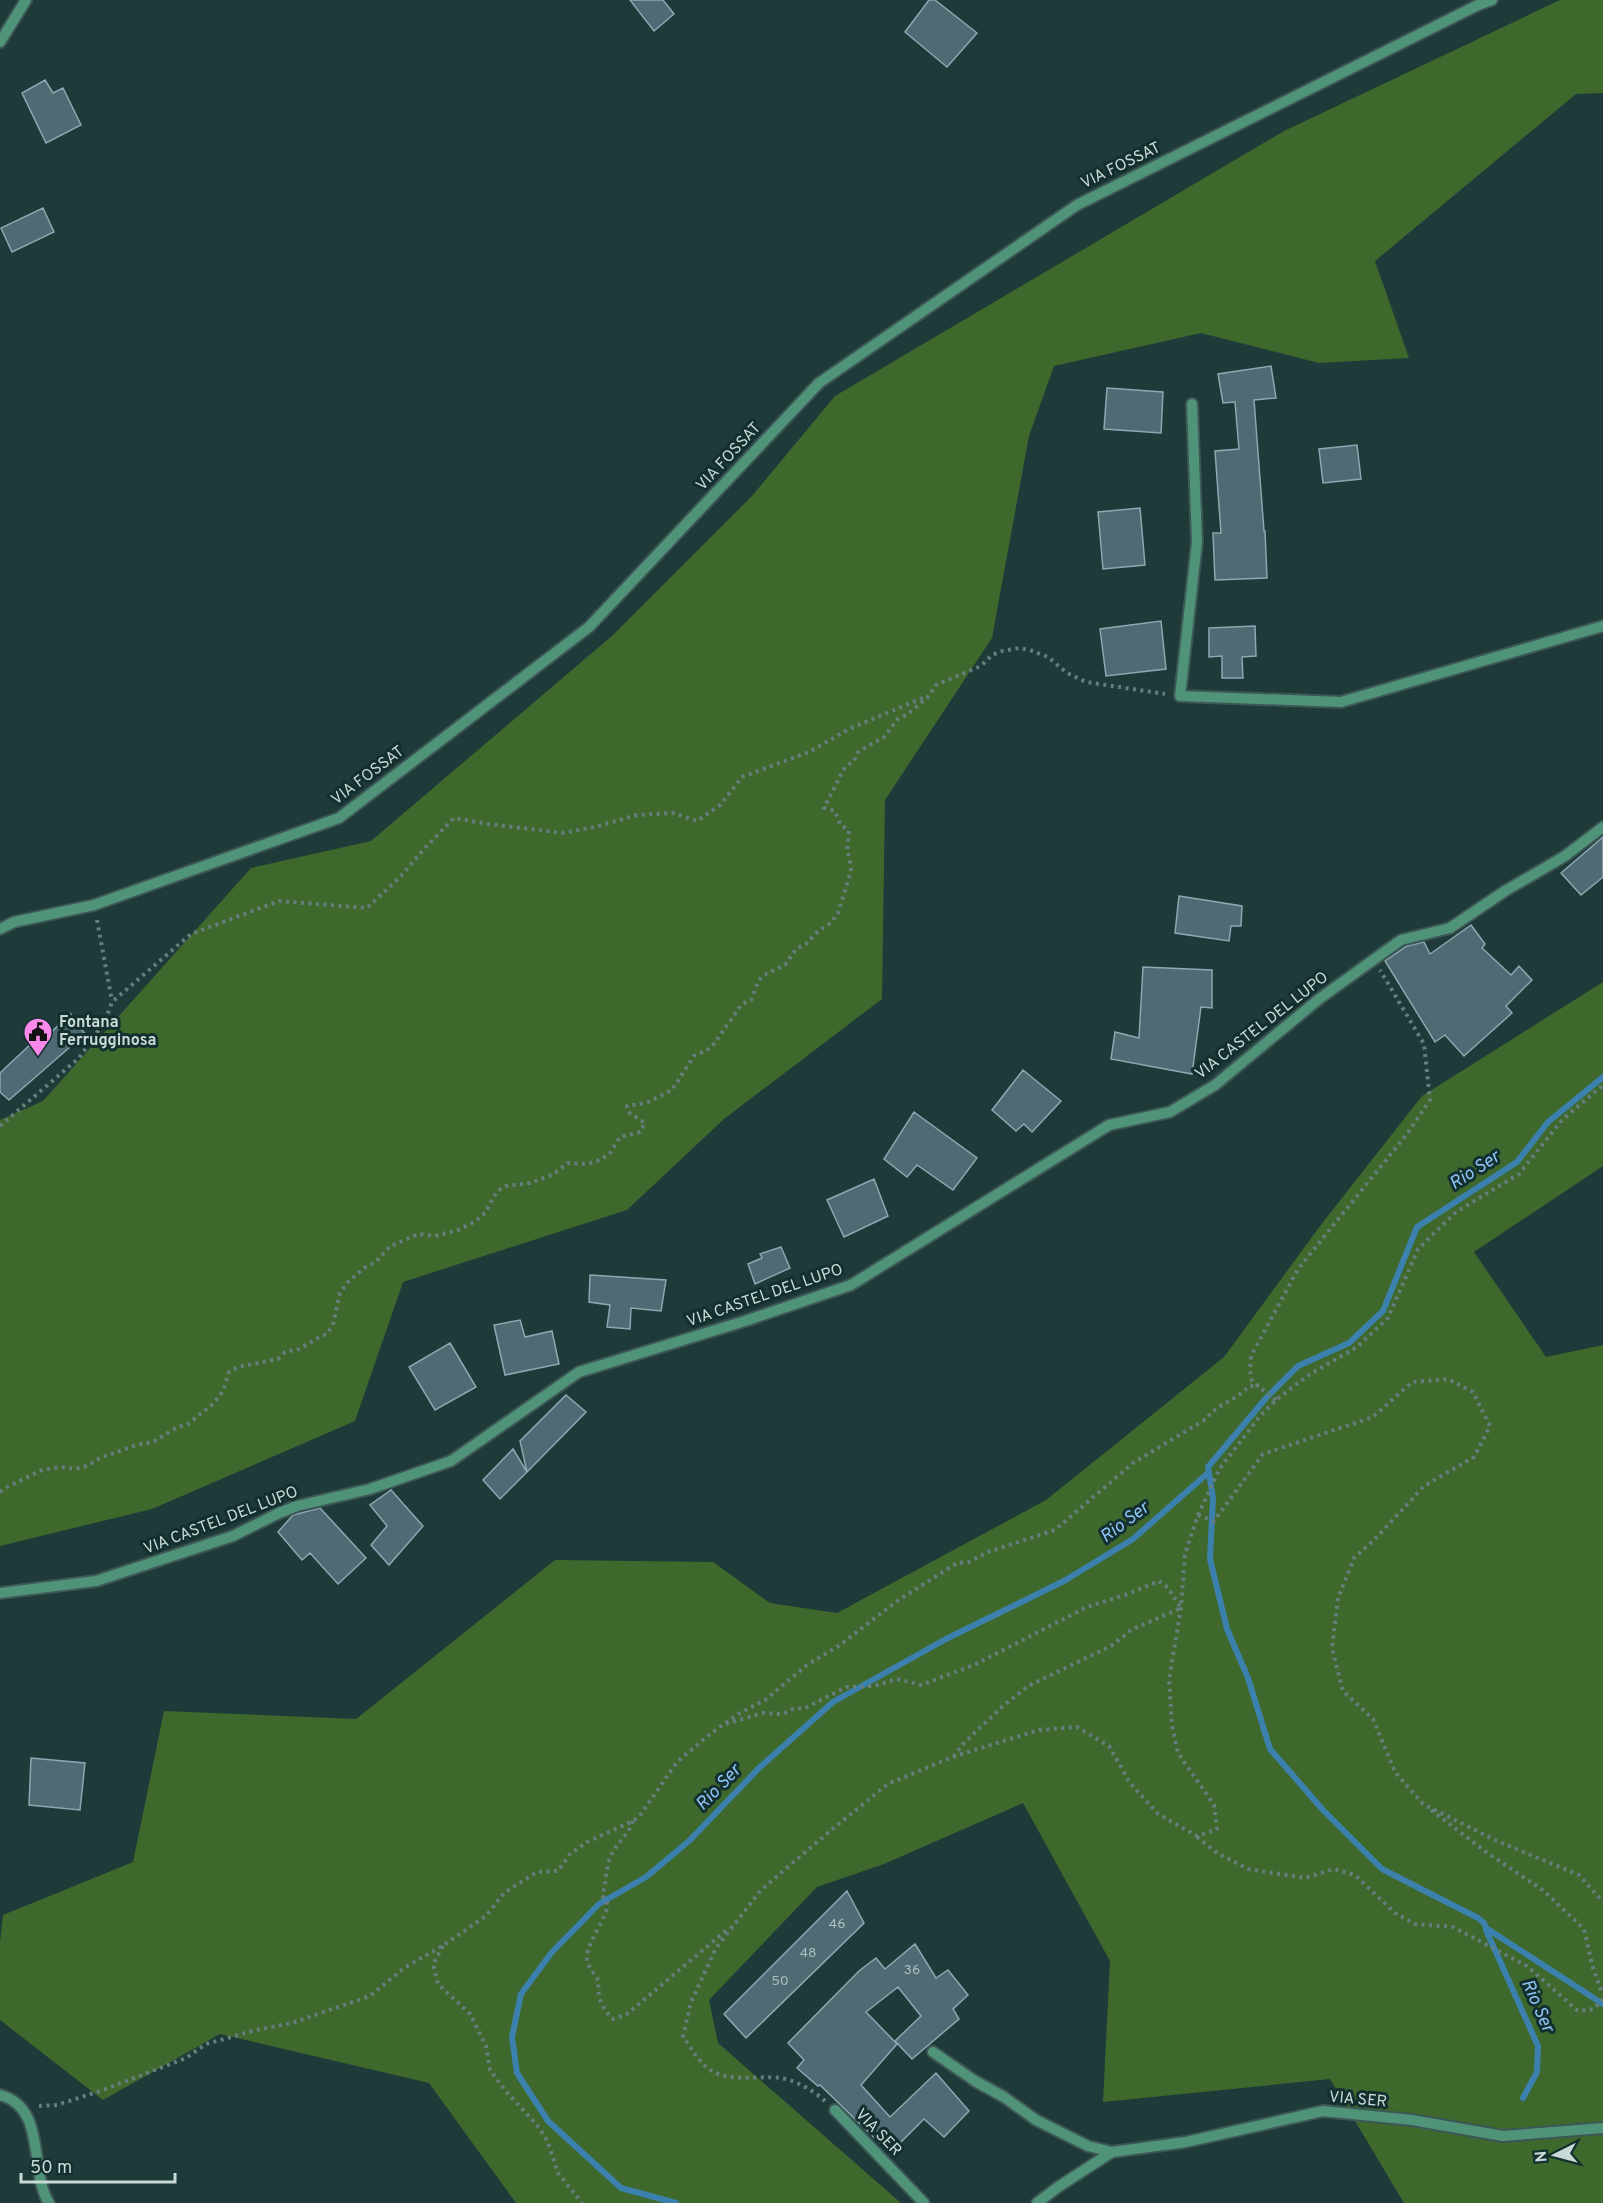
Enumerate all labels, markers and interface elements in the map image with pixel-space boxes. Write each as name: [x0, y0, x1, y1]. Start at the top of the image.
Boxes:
street label: VIA FOSSAT: [1078, 138, 1164, 194]
street label: VIA FOSSAT: [692, 419, 766, 495]
street label: VIA FOSSAT: [328, 742, 408, 810]
street label: VIA CASTEL DEL LUPO: [1191, 968, 1333, 1084]
place label: Fontana Ferrugginosa: [59, 1013, 156, 1051]
public building icon: Fontana Ferrugginosa: [22, 1016, 54, 1058]
water label: Rio Ser: [1445, 1145, 1506, 1196]
street label: VIA CASTEL DEL LUPO: [684, 1260, 846, 1332]
street label: VIA CASTEL DEL LUPO: [141, 1482, 301, 1560]
water label: Rio Ser: [1096, 1496, 1156, 1549]
water label: Rio Ser: [691, 1758, 748, 1816]
house number: 46: [828, 1916, 846, 1933]
house number: 48: [799, 1945, 817, 1962]
house number: 36: [904, 1962, 920, 1979]
house number: 50: [771, 1973, 789, 1990]
water label: Rio Ser: [1515, 1976, 1560, 2038]
street label: VIA SER: [1328, 2087, 1388, 2113]
street label: VIA SER: [851, 2105, 905, 2161]
north arrow: [1525, 2125, 1585, 2185]
scale bar: [21, 2146, 176, 2184]
text: N: [1532, 2150, 1553, 2163]
text: 50 m: [30, 2157, 72, 2180]

